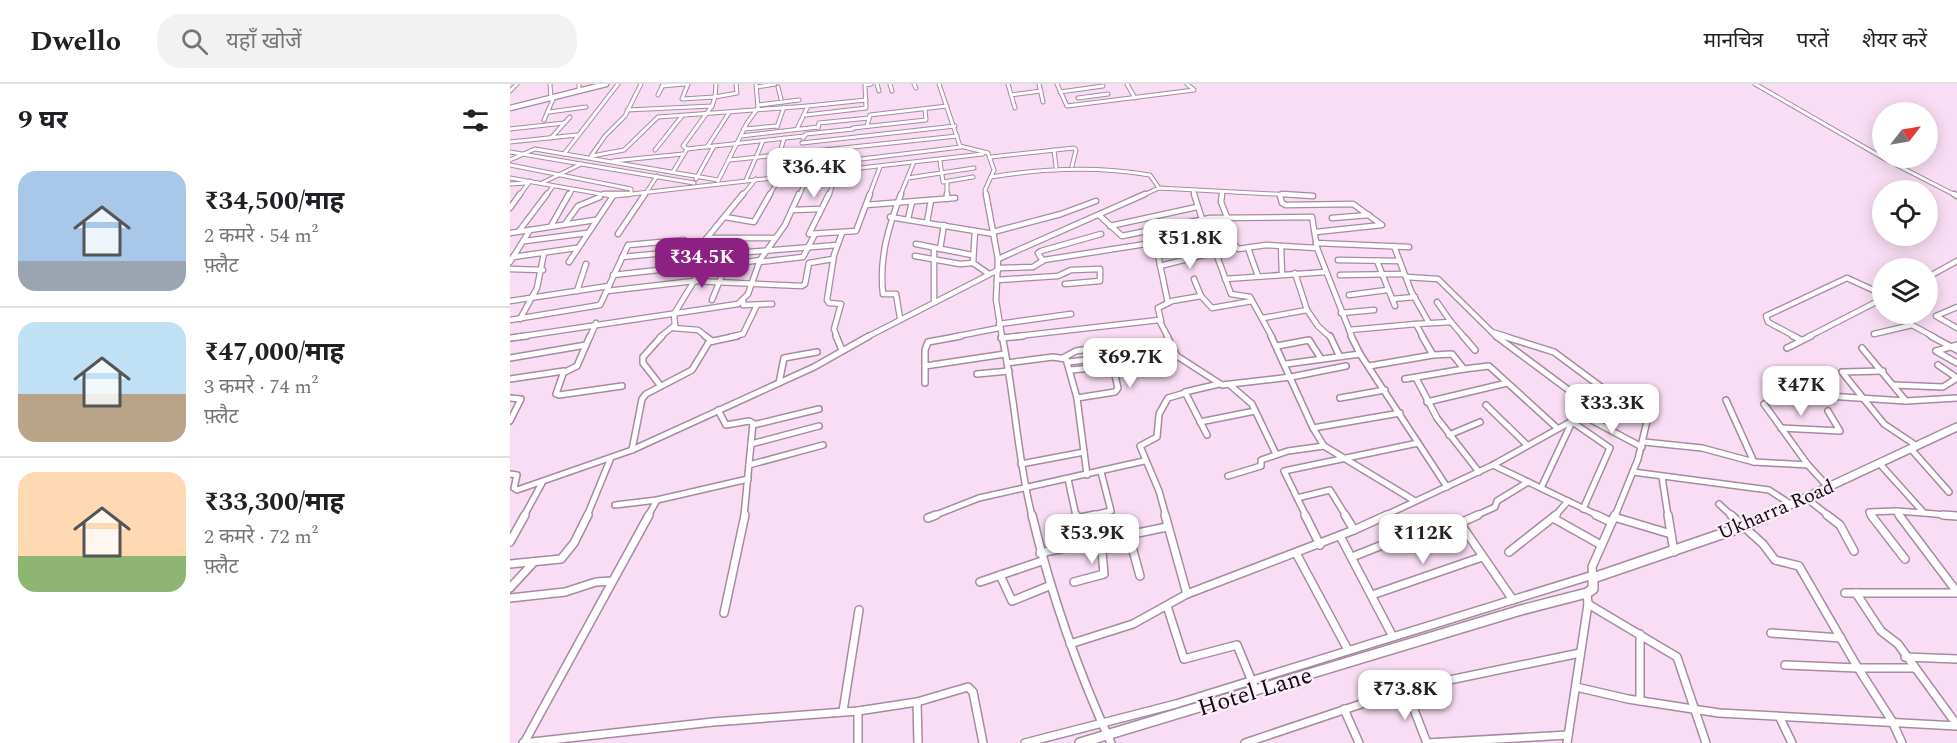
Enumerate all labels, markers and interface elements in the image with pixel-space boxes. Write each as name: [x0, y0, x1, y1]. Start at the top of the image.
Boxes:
search box: [157, 14, 577, 68]
text: Dwello: [30, 20, 121, 63]
icon: search: [178, 25, 211, 58]
text: यहाँ खोजें: [226, 25, 302, 58]
text: मानचित्र: [1703, 25, 1763, 57]
text: परतें: [1796, 25, 1829, 57]
text: शेयर करें: [1862, 25, 1927, 57]
text: 9 घर: [18, 100, 67, 140]
north arrow: [1872, 102, 1938, 168]
map controls: [1872, 102, 1938, 324]
icon: filters: [459, 104, 492, 137]
pin: ₹36.4K: [765, 148, 863, 199]
text: ₹36.4K: [781, 152, 847, 182]
button: locate: [1872, 180, 1938, 246]
text: ₹34,500/माह: [204, 181, 344, 221]
icon: home: [66, 195, 138, 267]
pin: ₹51.8K: [1141, 219, 1239, 270]
text: 2 कमरे · 54 m²: [204, 221, 318, 251]
text: ₹51.8K: [1157, 223, 1223, 253]
pin: ₹34.5K: [653, 238, 751, 289]
text: ₹34.5K: [669, 242, 735, 272]
text: फ़्लैट: [204, 251, 239, 281]
button: layers: [1872, 258, 1938, 324]
text: ₹47,000/माह: [204, 332, 344, 372]
pin: ₹69.7K: [1081, 338, 1179, 389]
text: ₹69.7K: [1097, 342, 1163, 372]
icon: home: [66, 346, 138, 418]
pin: ₹47K: [1765, 366, 1837, 417]
text: ₹47K: [1776, 370, 1826, 400]
text: 3 कमरे · 74 m²: [204, 372, 318, 402]
pin: ₹33.3K: [1563, 384, 1661, 435]
text: ₹33.3K: [1579, 388, 1645, 418]
text: फ़्लैट: [204, 402, 239, 432]
street label: Ukharra Road: [1713, 472, 1839, 548]
text: ₹33,300/माह: [204, 482, 344, 522]
icon: home: [66, 496, 138, 568]
pin: ₹53.9K: [1043, 514, 1141, 565]
pin: ₹112K: [1381, 514, 1465, 565]
text: ₹53.9K: [1059, 518, 1125, 548]
text: ₹112K: [1393, 518, 1453, 548]
text: 2 कमरे · 72 m²: [204, 522, 318, 552]
text: फ़्लैट: [204, 552, 239, 582]
street label: Hotel Lane: [1193, 658, 1317, 726]
pin: ₹73.8K: [1356, 670, 1454, 721]
text: ₹73.8K: [1372, 674, 1438, 704]

